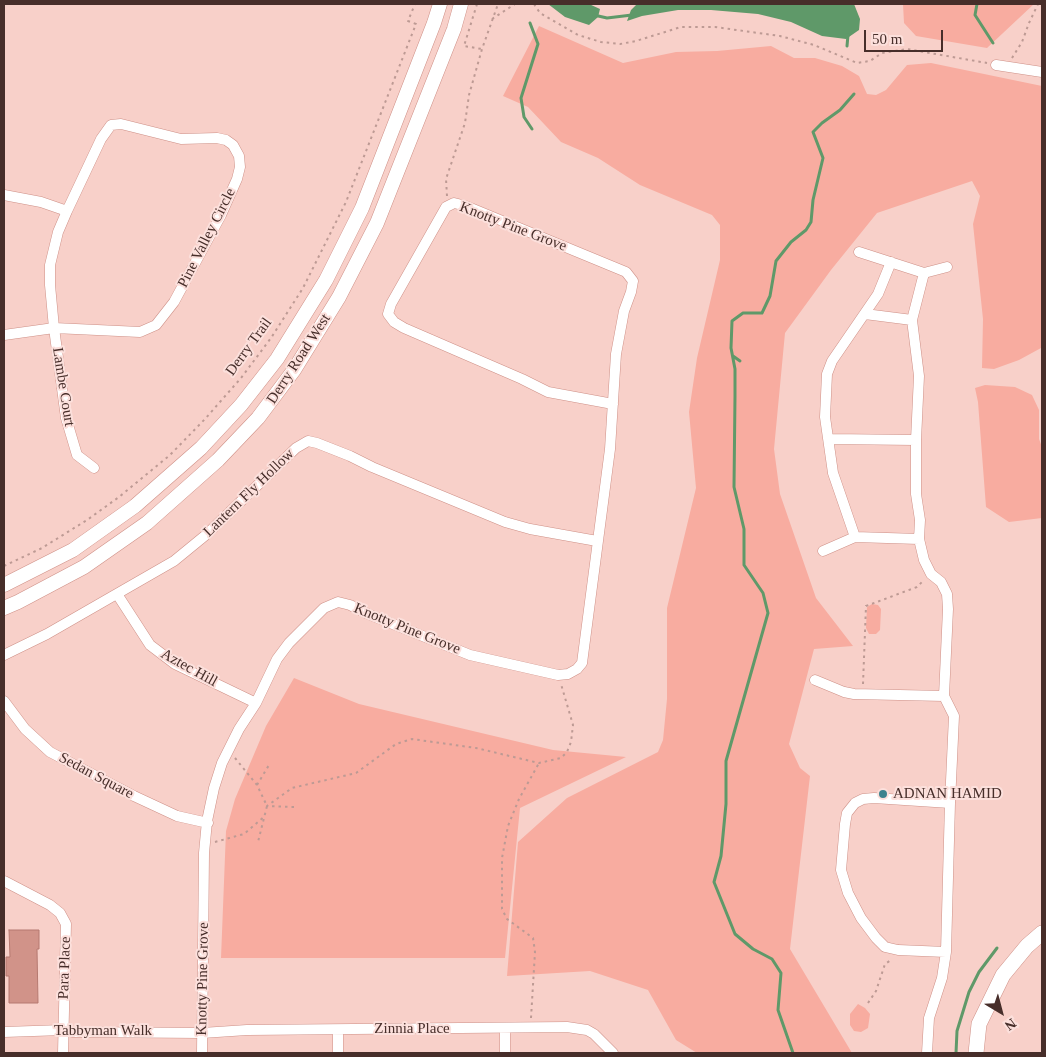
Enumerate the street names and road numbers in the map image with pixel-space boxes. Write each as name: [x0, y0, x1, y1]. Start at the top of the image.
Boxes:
street label: Pine Valley Circle: [174, 185, 240, 291]
street label: Knotty Pine Grove: [457, 198, 569, 256]
street label: Derry Road West: [263, 311, 335, 407]
street label: Derry Trail: [222, 314, 276, 380]
street label: Lambe Court: [48, 346, 78, 428]
street label: Lantern Fly Hollow: [200, 445, 298, 541]
street label: Knotty Pine Grove: [351, 599, 463, 659]
street label: Aztec Hill: [157, 645, 221, 691]
street label: Sedan Square: [56, 749, 136, 803]
street label: Knotty Pine Grove: [193, 922, 213, 1036]
street label: Para Place: [55, 936, 75, 1000]
street label: Zinnia Place: [374, 1020, 450, 1038]
street label: Tabbyman Walk: [54, 1022, 152, 1040]

